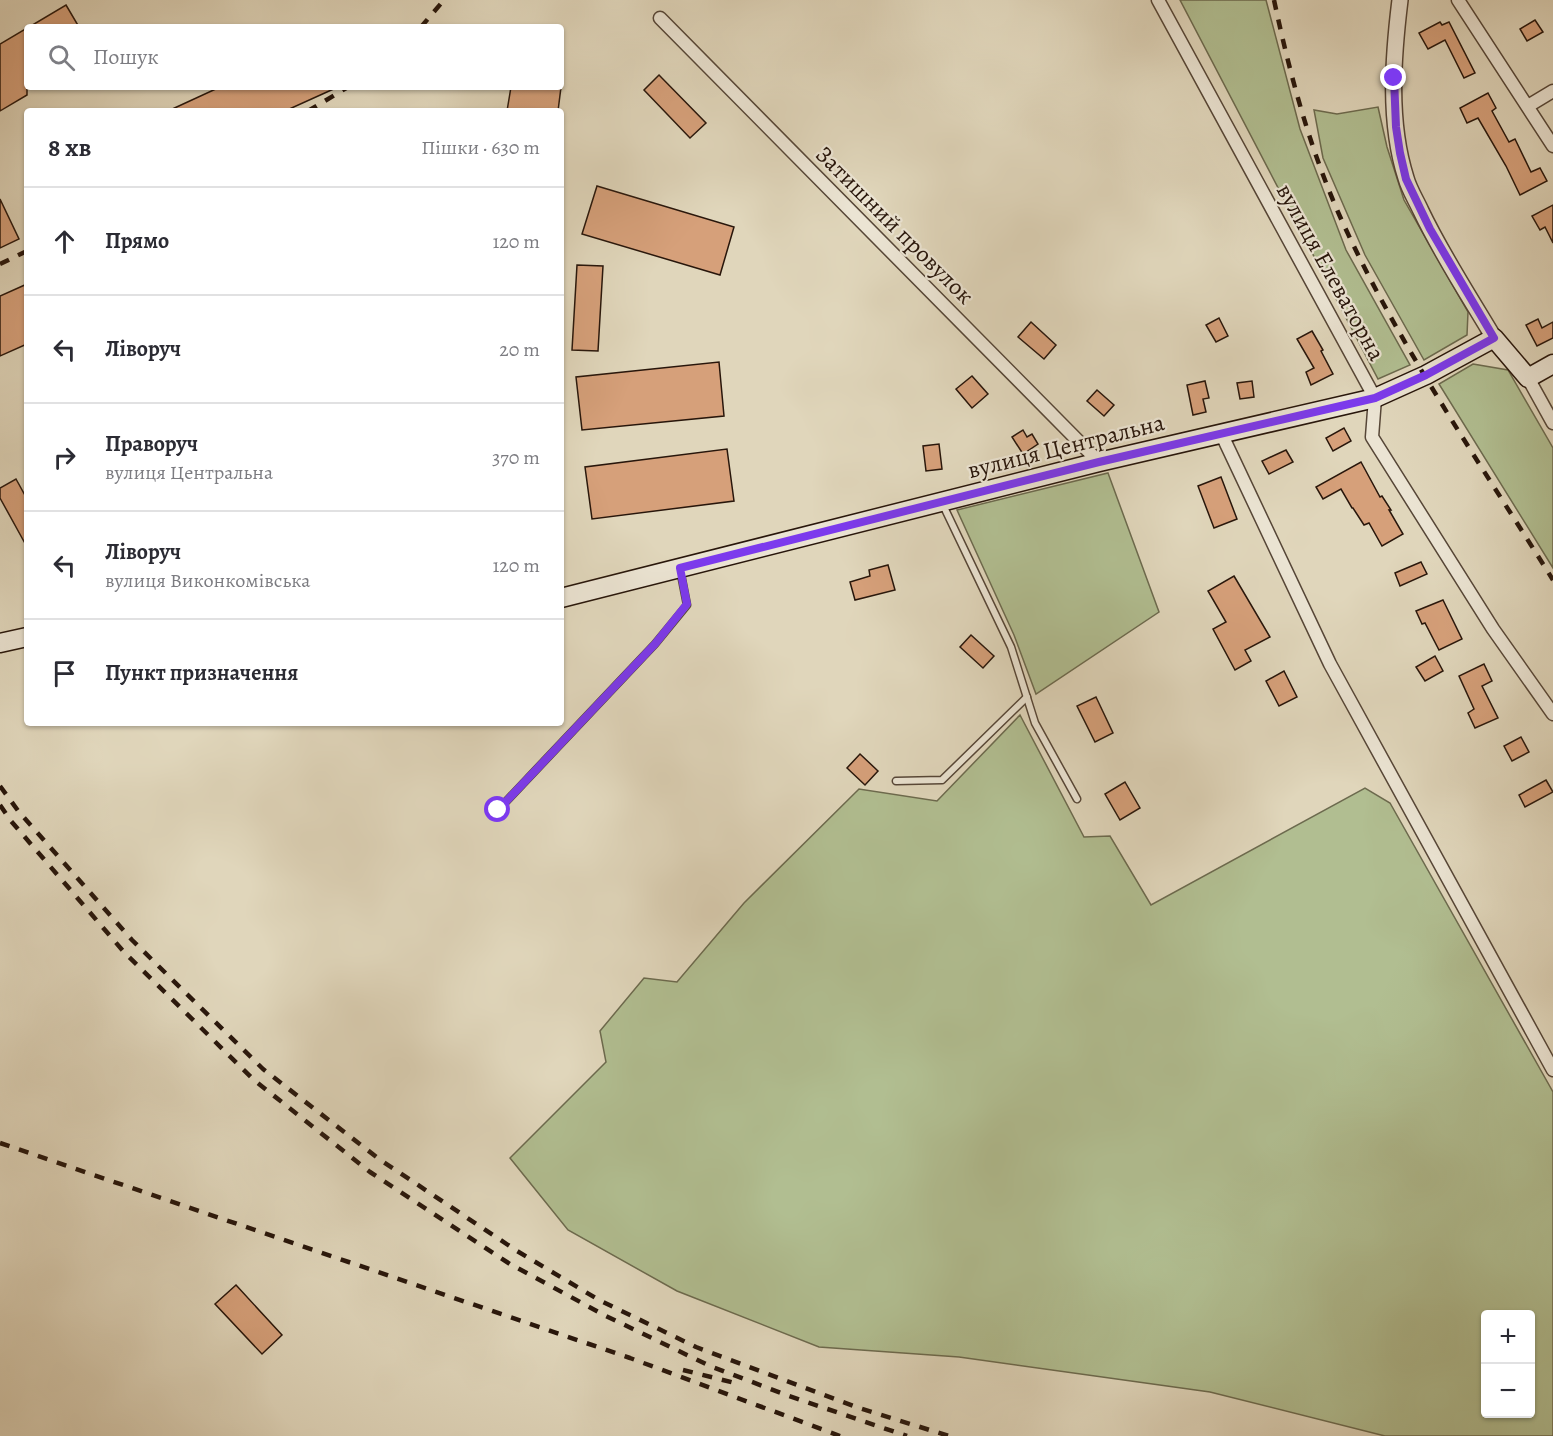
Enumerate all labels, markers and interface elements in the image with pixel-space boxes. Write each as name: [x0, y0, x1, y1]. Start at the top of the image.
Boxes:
search box: [24, 24, 564, 90]
icon: search: [45, 41, 78, 74]
text: Пошук: [93, 42, 159, 72]
route end: [1380, 64, 1406, 90]
text: 8 хв: [48, 130, 91, 165]
text: Пішки · 630 m: [421, 134, 540, 161]
street label: Затишний провулок: [809, 139, 981, 311]
street label: вулиця Елеваторна: [1269, 178, 1393, 366]
icon: ahead: [48, 225, 81, 258]
text: Прямо: [105, 226, 169, 256]
text: 120 m: [492, 228, 540, 255]
icon: left: [48, 333, 81, 366]
text: Ліворуч: [105, 334, 181, 364]
text: 20 m: [499, 336, 540, 363]
street label: вулиця Центральна: [964, 406, 1168, 486]
text: Праворуч: [105, 429, 198, 459]
icon: right: [48, 441, 81, 474]
text: 370 m: [492, 444, 540, 471]
text: вулиця Центральна: [105, 459, 273, 486]
text: Ліворуч: [105, 537, 181, 567]
icon: left: [48, 549, 81, 582]
text: 120 m: [492, 552, 540, 579]
text: вулиця Виконкомівська: [105, 567, 310, 594]
icon: arrive: [48, 657, 81, 690]
text: Пункт призначення: [105, 658, 298, 688]
route start: [484, 796, 510, 822]
map controls: [1481, 1310, 1535, 1418]
button: +: [1481, 1310, 1535, 1364]
button: −: [1481, 1364, 1535, 1418]

